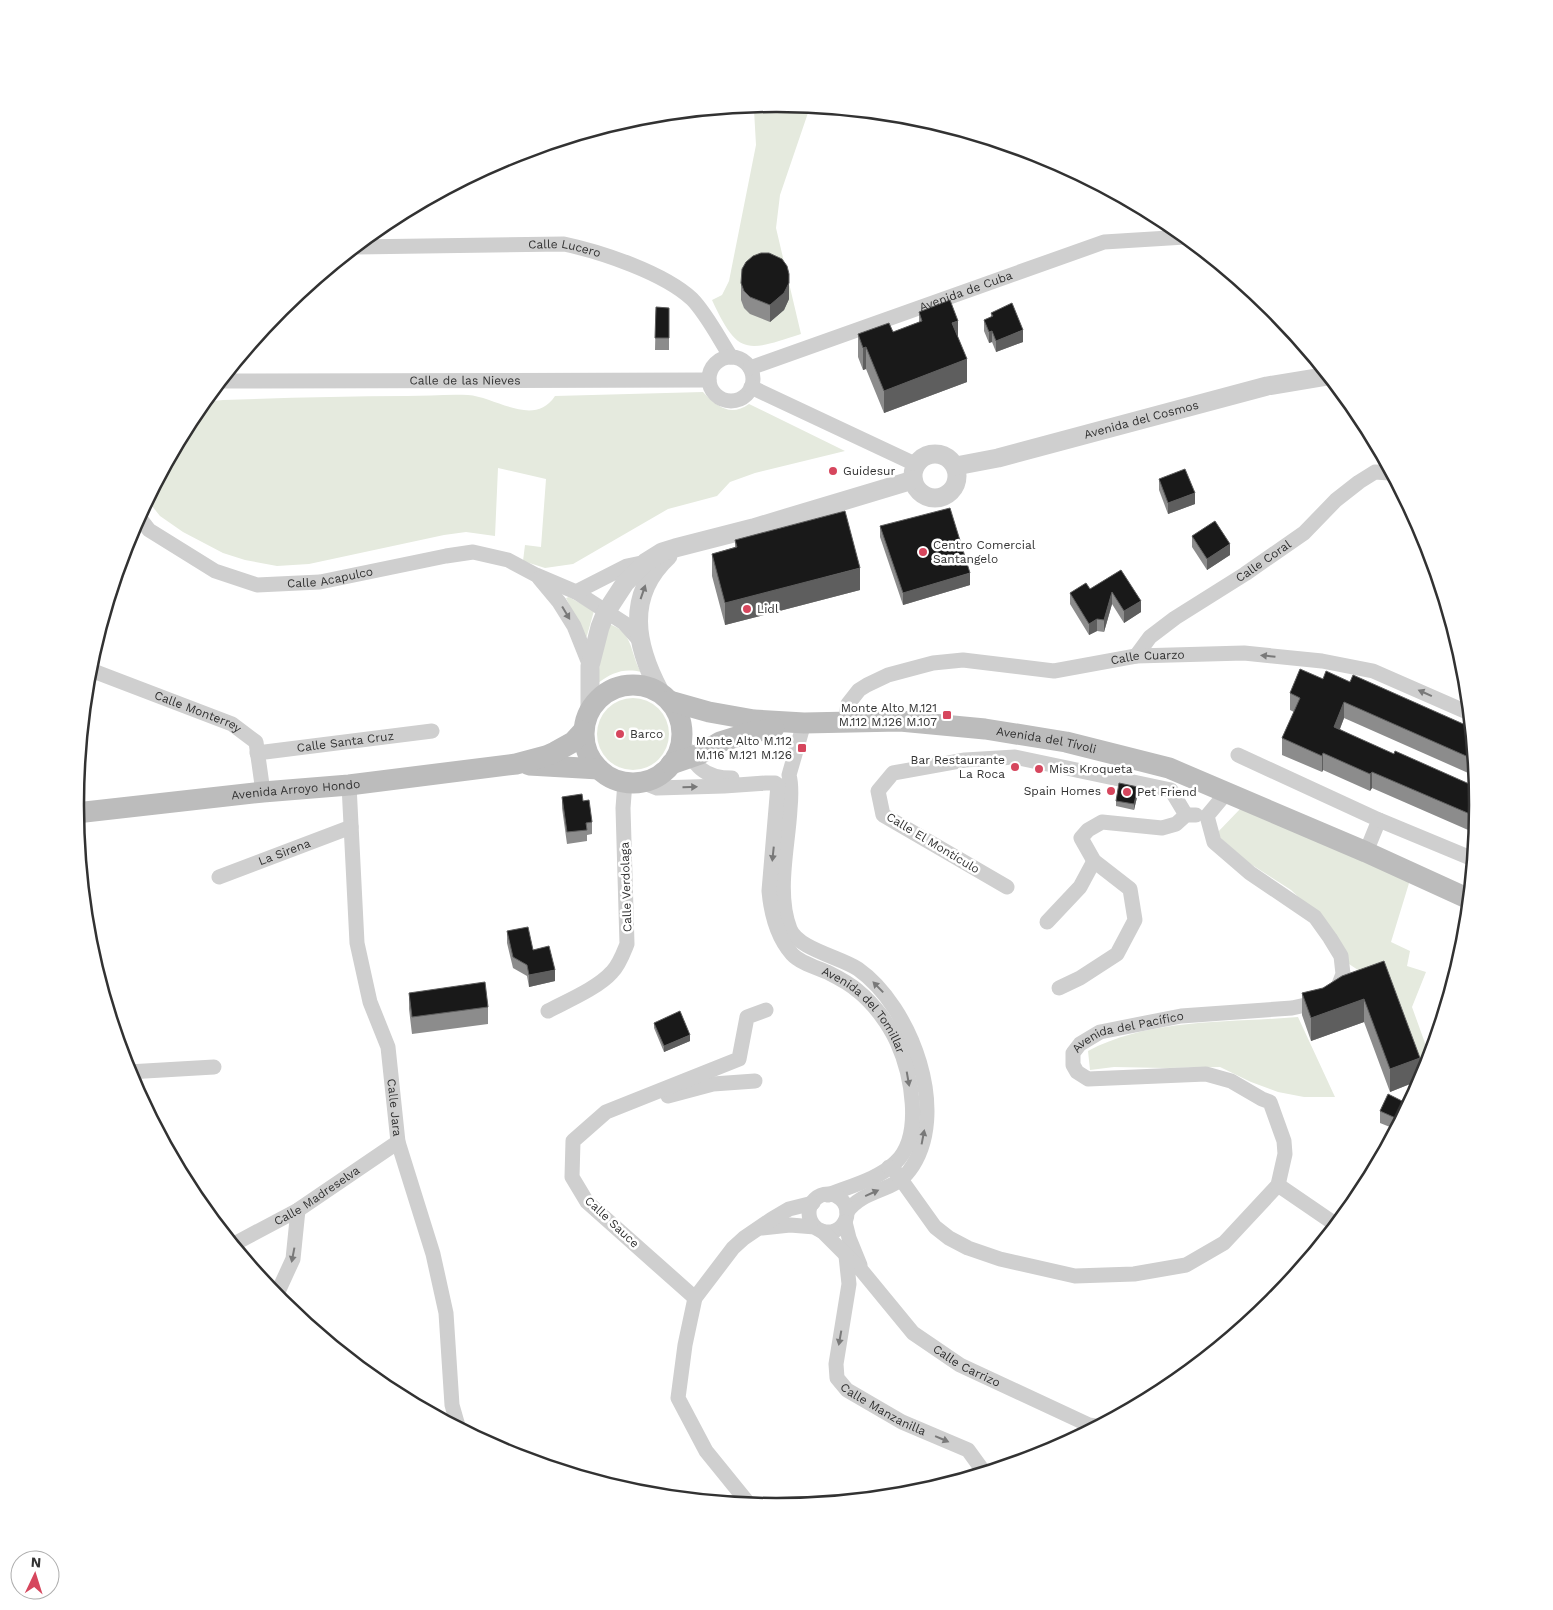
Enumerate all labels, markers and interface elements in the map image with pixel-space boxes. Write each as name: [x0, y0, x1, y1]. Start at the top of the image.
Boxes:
street label: Calle Lucero: [528, 237, 602, 260]
street label: Avenida de Cuba: [917, 268, 1014, 314]
street label: Calle de las Nieves: [409, 373, 521, 388]
street label: Avenida del Cosmos: [1082, 398, 1200, 442]
place label: Guidesur: [843, 464, 895, 478]
marker: Guidesur: [827, 465, 839, 477]
street label: Calle Coral: [1233, 537, 1294, 585]
place label: Centro Comercial Santangelo: [933, 538, 1036, 566]
marker: Centro Comercial Santangelo: [917, 546, 929, 558]
street label: Calle Acapulco: [287, 564, 374, 591]
one-way arrow: [640, 585, 647, 600]
place label: Lidl: [757, 602, 779, 616]
marker: Lidl: [741, 603, 753, 615]
one-way arrow: [562, 607, 571, 620]
street label: Calle Cuarzo: [1110, 648, 1185, 668]
one-way arrow: [1260, 652, 1276, 660]
street label: Calle Monterrey: [152, 688, 245, 736]
one-way arrow: [1418, 689, 1432, 697]
place label: Monte Alto M.121 M.112 M.126 M.107: [839, 701, 937, 729]
marker: Monte Alto M.121 M.112 M.126 M.107: [941, 709, 953, 721]
street label: Avenida del Tívoli: [995, 724, 1098, 756]
place label: Barco: [630, 727, 663, 741]
marker: Barco: [614, 728, 626, 740]
street label: Calle Santa Cruz: [296, 729, 395, 755]
place label: Monte Alto M.112 M.116 M.121 M.126: [696, 734, 792, 762]
marker: Monte Alto M.112 M.116 M.121 M.126: [796, 742, 808, 754]
place label: Bar Restaurante La Roca: [911, 753, 1005, 781]
marker: Bar Restaurante La Roca: [1009, 761, 1021, 773]
place label: Miss Kroqueta: [1049, 762, 1133, 776]
marker: Miss Kroqueta: [1033, 763, 1045, 775]
street label: Avenida Arroyo Hondo: [231, 777, 361, 803]
one-way arrow: [682, 783, 698, 791]
place label: Spain Homes: [1024, 784, 1101, 798]
marker: Spain Homes: [1105, 785, 1117, 797]
place label: Pet Friend: [1137, 785, 1197, 799]
marker: Pet Friend: [1121, 786, 1133, 798]
street label: Calle El Montículo: [884, 810, 982, 876]
street label: La Sirena: [256, 836, 313, 868]
street label: Calle Verdolaga: [617, 841, 635, 932]
one-way arrow: [769, 846, 777, 862]
street label: Avenida del Tomillar: [820, 964, 908, 1055]
one-way arrow: [872, 981, 884, 993]
street label: Avenida del Pacífico: [1069, 1009, 1185, 1055]
one-way arrow: [904, 1071, 912, 1087]
street label: Calle Jara: [384, 1078, 404, 1137]
one-way arrow: [919, 1129, 927, 1144]
street label: Calle Madreselva: [272, 1163, 363, 1228]
one-way arrow: [865, 1189, 879, 1197]
street label: Calle Sauce: [582, 1193, 642, 1251]
one-way arrow: [289, 1247, 297, 1262]
one-way arrow: [836, 1331, 844, 1347]
street label: Calle Carrizo: [930, 1342, 1003, 1390]
street label: Calle Manzanilla: [837, 1380, 928, 1438]
one-way arrow: [935, 1435, 950, 1443]
north arrow: [10, 1550, 60, 1600]
text: N: [30, 1554, 42, 1570]

